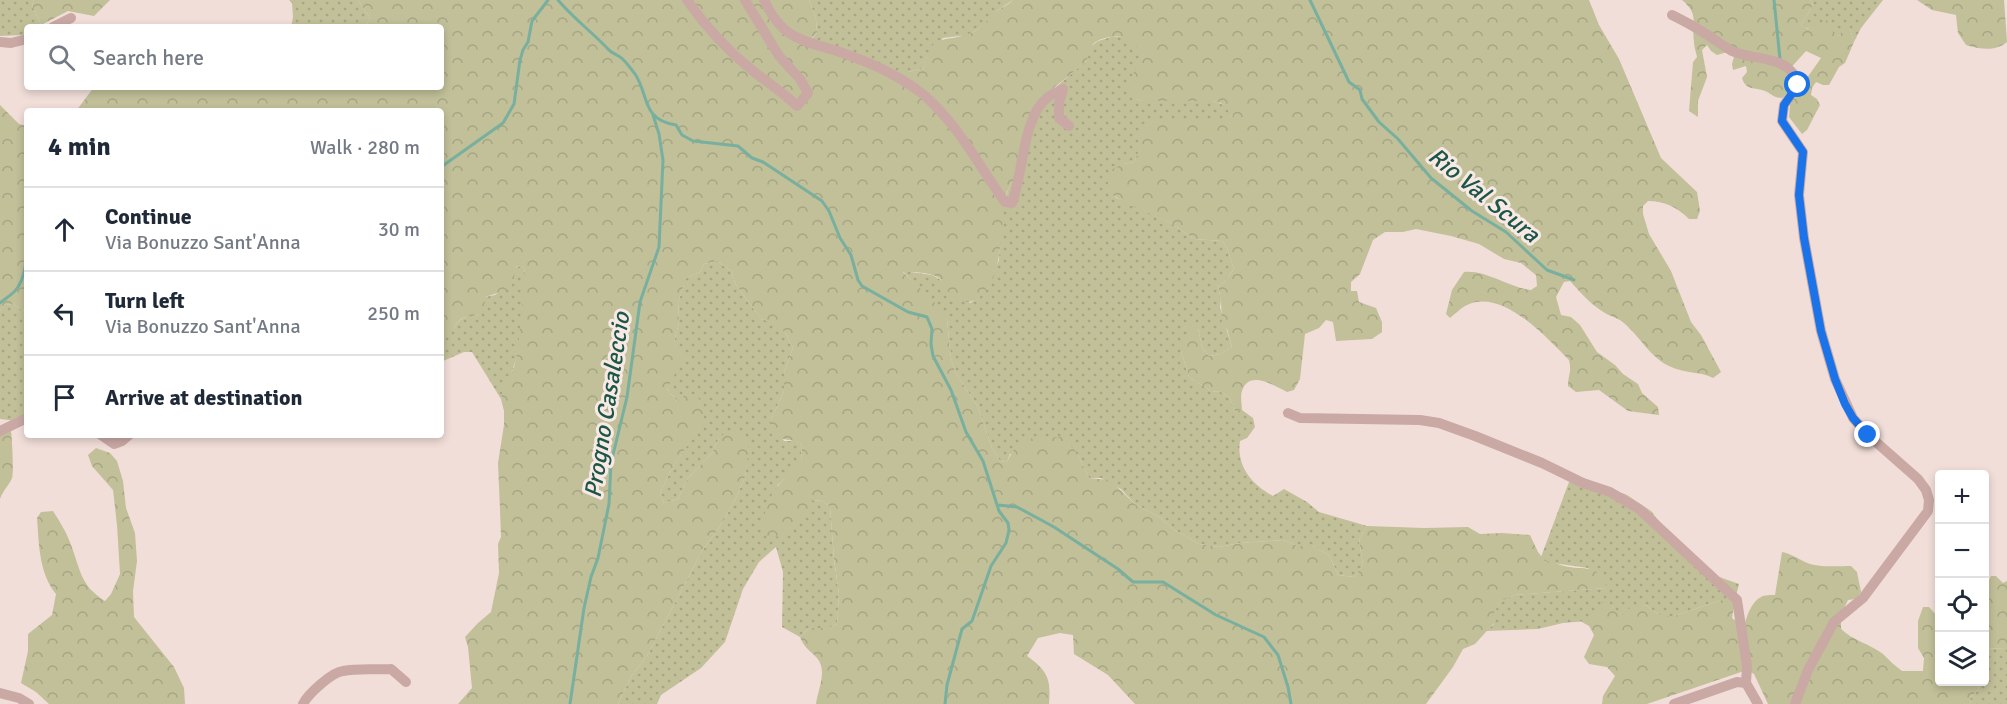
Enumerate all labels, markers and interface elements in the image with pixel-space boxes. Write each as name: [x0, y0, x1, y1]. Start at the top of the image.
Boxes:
search box: [24, 24, 444, 90]
icon: search: [45, 41, 78, 74]
text: Search here: [93, 44, 204, 71]
route start: [1784, 71, 1810, 97]
text: 4 min: [48, 131, 111, 163]
text: Walk · 280 m: [310, 135, 420, 160]
water label: Rio Val Scura: [1422, 141, 1546, 250]
text: Continue: [105, 203, 192, 230]
icon: ahead: [48, 213, 81, 246]
text: 30 m: [378, 217, 420, 242]
text: Via Bonuzzo Sant'Anna: [105, 230, 301, 255]
text: Turn left: [105, 287, 185, 314]
icon: left: [48, 297, 81, 330]
text: 250 m: [367, 301, 420, 326]
water label: Progno Casaleccio: [578, 309, 637, 500]
text: Via Bonuzzo Sant'Anna: [105, 314, 301, 339]
icon: arrive: [48, 381, 81, 414]
text: Arrive at destination: [105, 384, 302, 411]
route end: [1854, 421, 1880, 447]
map controls: [1935, 470, 1989, 686]
button: +: [1935, 470, 1989, 524]
button: −: [1935, 524, 1989, 578]
button: locate: [1935, 578, 1989, 632]
button: layers: [1935, 632, 1989, 686]

